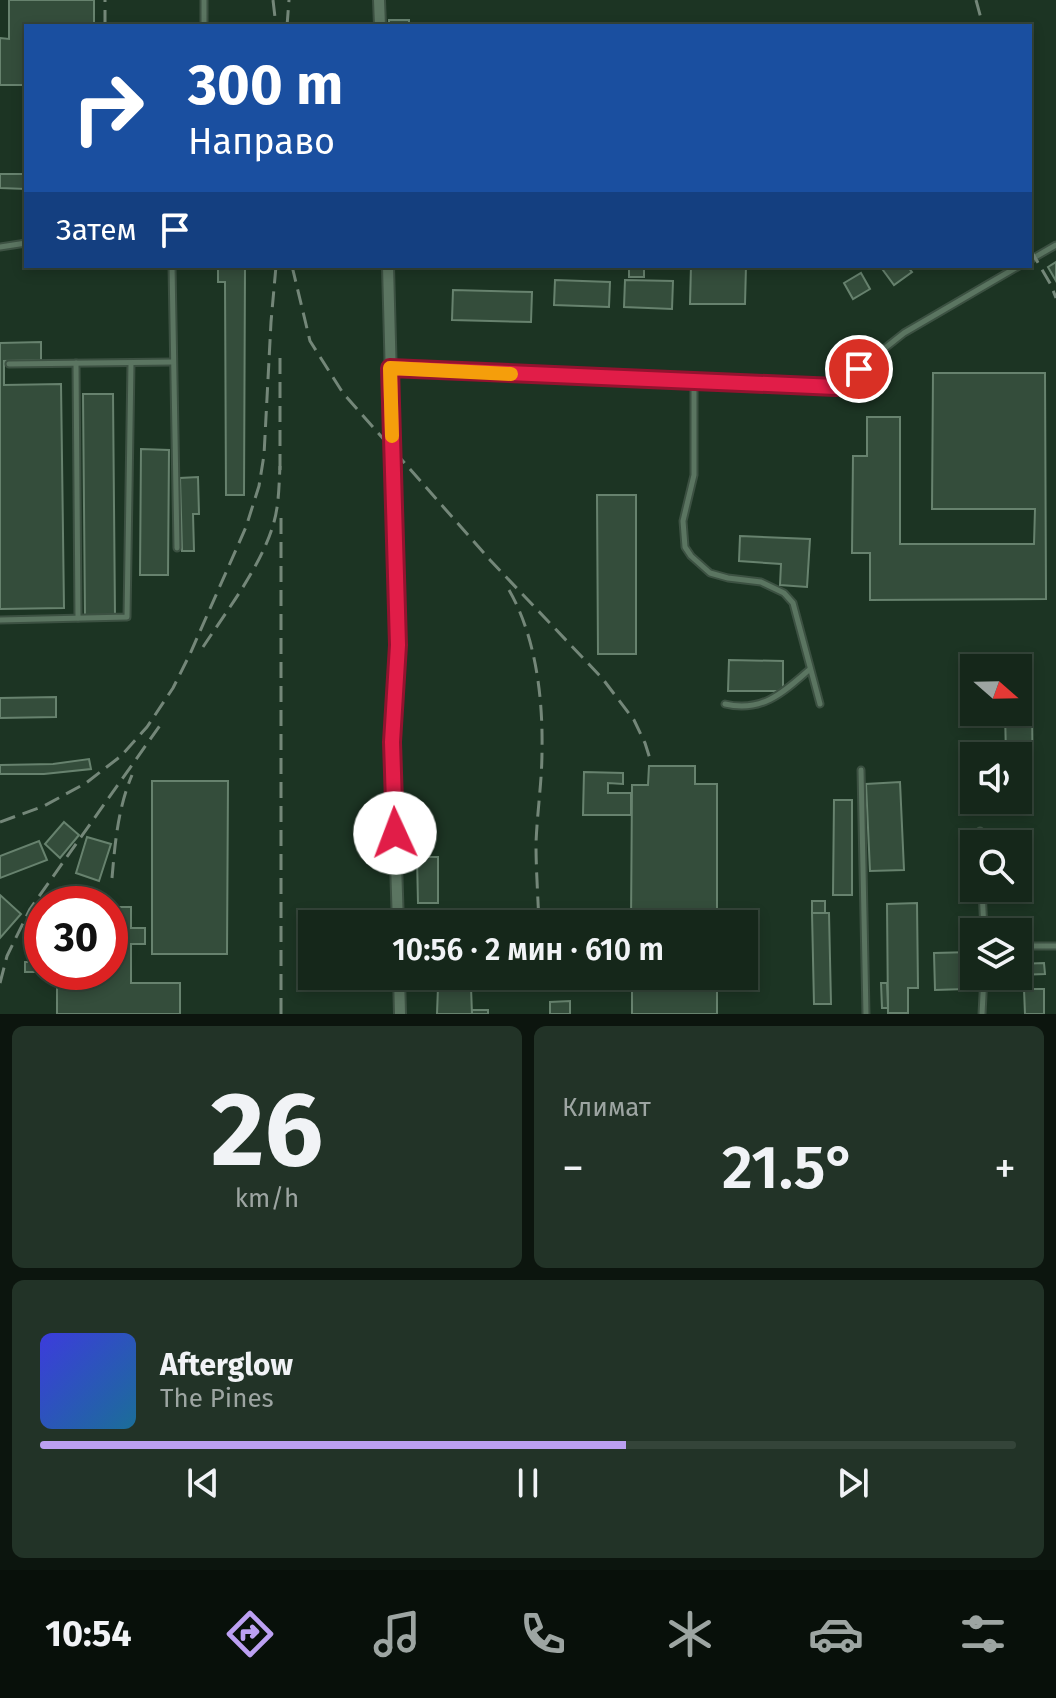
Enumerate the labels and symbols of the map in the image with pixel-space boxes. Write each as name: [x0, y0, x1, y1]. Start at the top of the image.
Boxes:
pin: [825, 335, 893, 403]
north arrow: [960, 654, 1032, 726]
position arrow: [353, 791, 437, 875]
speed limit sign: 30: [24, 886, 128, 990]

